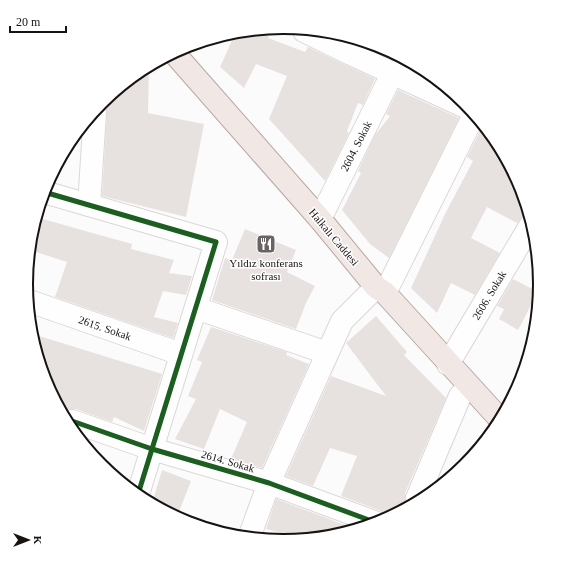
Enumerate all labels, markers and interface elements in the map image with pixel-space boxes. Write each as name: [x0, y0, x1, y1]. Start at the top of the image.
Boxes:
scale bar: [10, 8, 66, 34]
text: 20 m: [16, 15, 41, 29]
street label: 2604. Sokak: [338, 118, 374, 173]
street label: Halkalı Caddesi: [307, 206, 361, 268]
restaurant icon: Yıldız konferans sofrası: [255, 233, 277, 255]
place label: Yıldız konferans sofrası: [229, 257, 303, 282]
street label: 2606. Sokak: [470, 268, 509, 322]
street label: 2615. Sokak: [77, 313, 133, 343]
street label: 2614. Sokak: [200, 448, 257, 474]
north arrow: [8, 520, 48, 560]
text: K: [32, 536, 44, 545]

